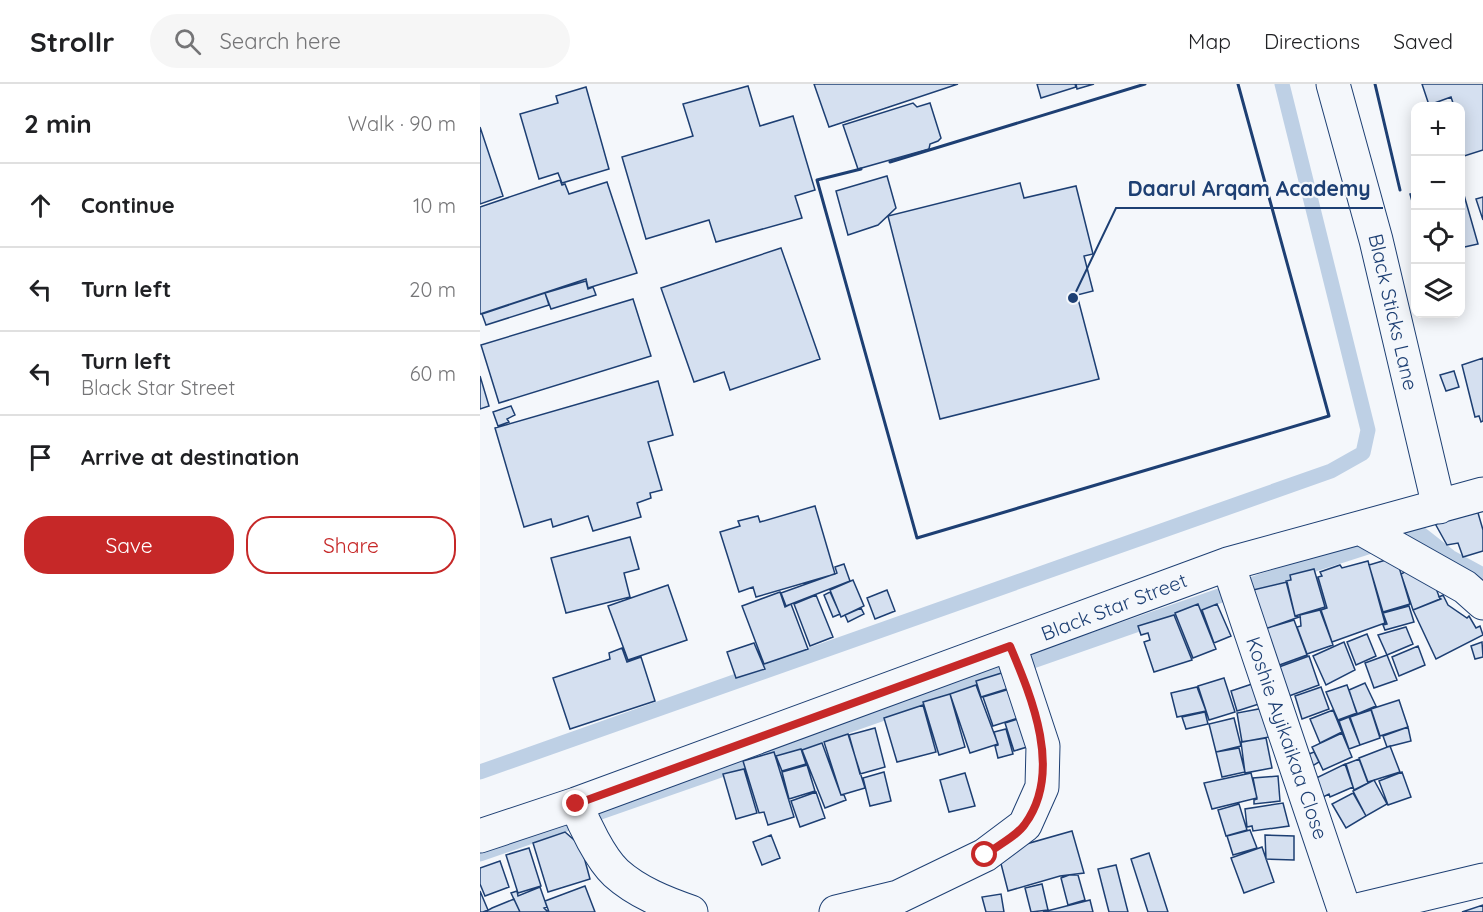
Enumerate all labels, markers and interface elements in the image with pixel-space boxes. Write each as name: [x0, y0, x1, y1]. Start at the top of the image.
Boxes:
search box: [150, 14, 570, 68]
text: Strollr: [30, 24, 114, 59]
icon: search: [171, 25, 204, 58]
text: Search here: [219, 27, 341, 55]
text: Map: [1188, 28, 1231, 54]
text: Directions: [1264, 28, 1360, 54]
text: Saved: [1393, 28, 1453, 54]
map controls: [1411, 102, 1465, 318]
button: +: [1411, 102, 1465, 156]
text: 2 min: [24, 107, 92, 140]
text: Walk · 90 m: [348, 111, 456, 136]
button: −: [1411, 156, 1465, 210]
callout: Daarul Arqam Academy: [1116, 169, 1383, 208]
text: Daarul Arqam Academy: [1128, 175, 1370, 201]
icon: ahead: [24, 189, 57, 222]
text: Continue: [81, 191, 175, 219]
text: 10 m: [413, 193, 456, 218]
button: locate: [1411, 210, 1465, 264]
street label: Black Sticks Lane: [1363, 231, 1424, 393]
button: layers: [1411, 264, 1465, 318]
icon: left: [24, 273, 57, 306]
text: Turn left: [81, 275, 171, 303]
text: 20 m: [409, 277, 456, 302]
text: Turn left: [81, 347, 171, 375]
icon: left: [24, 357, 57, 390]
text: 60 m: [410, 361, 456, 386]
text: Black Star Street: [81, 375, 235, 400]
icon: arrive: [24, 441, 57, 474]
text: Arrive at destination: [81, 443, 299, 471]
button: Save: [24, 516, 234, 574]
button: Share: [246, 516, 456, 574]
street label: Black Star Street: [1037, 567, 1190, 646]
street label: Koshie Ayikaikaa Close: [1241, 633, 1334, 843]
route end: [562, 790, 588, 816]
route start: [971, 841, 997, 867]

